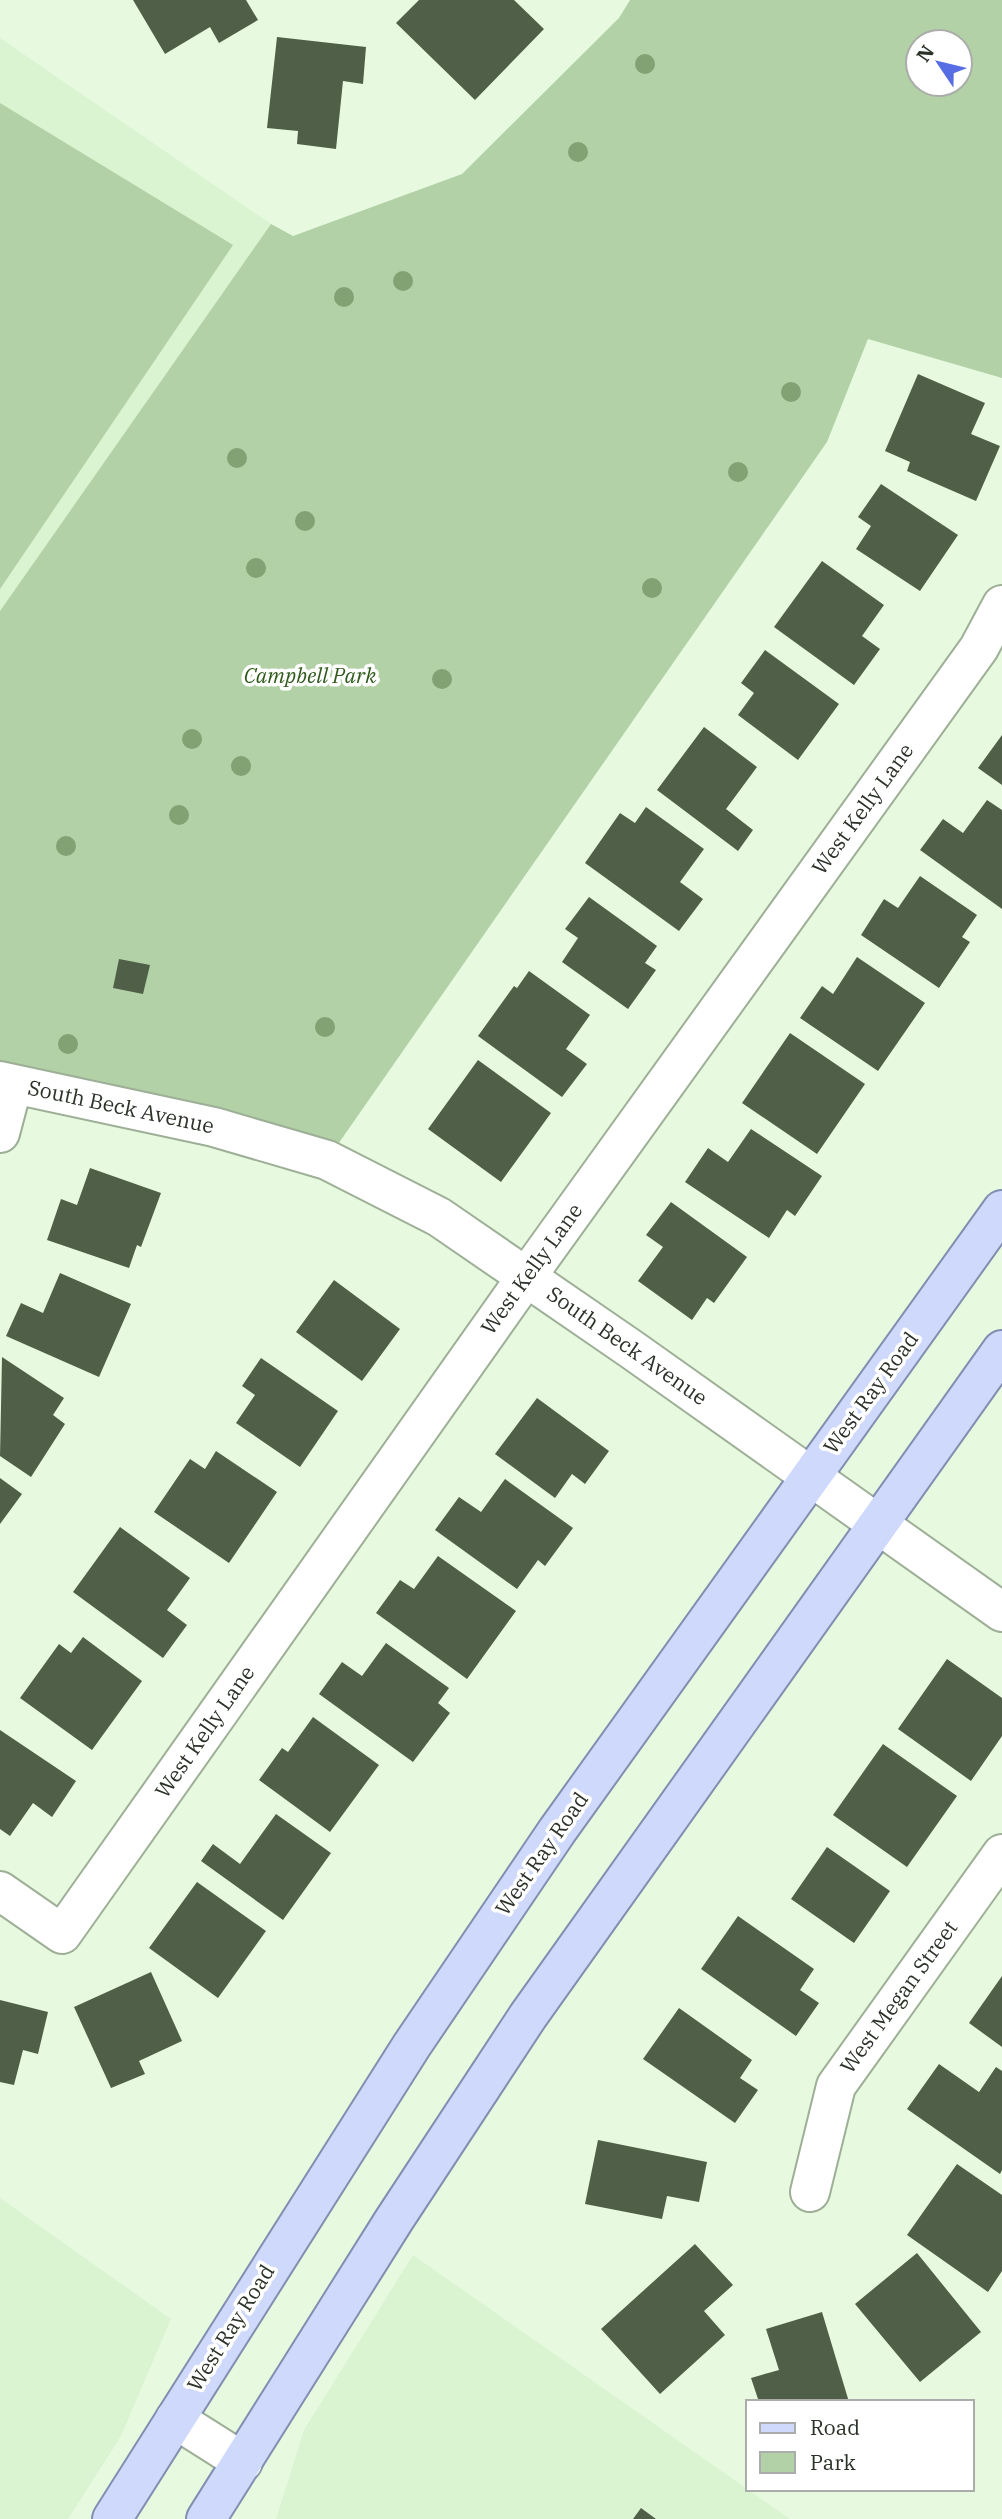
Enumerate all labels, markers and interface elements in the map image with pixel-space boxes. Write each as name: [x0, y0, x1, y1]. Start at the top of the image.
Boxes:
north arrow: [904, 28, 974, 98]
text: N: [911, 40, 939, 66]
park label: Campbell Park: [244, 661, 377, 689]
street label: West Kelly Lane: [805, 737, 919, 880]
street label: South Beck Avenue: [26, 1073, 217, 1139]
street label: West Kelly Lane: [474, 1197, 588, 1340]
street label: South Beck Avenue: [542, 1279, 713, 1411]
street label: West Ray Road: [816, 1326, 924, 1459]
street label: West Kelly Lane: [148, 1660, 260, 1803]
street label: West Ray Road: [488, 1786, 594, 1921]
street label: West Megan Street: [833, 1914, 963, 2079]
street label: West Ray Road: [180, 2259, 280, 2396]
legend: [746, 2400, 974, 2491]
text: Road: [810, 2413, 860, 2441]
text: Park: [810, 2448, 857, 2476]

